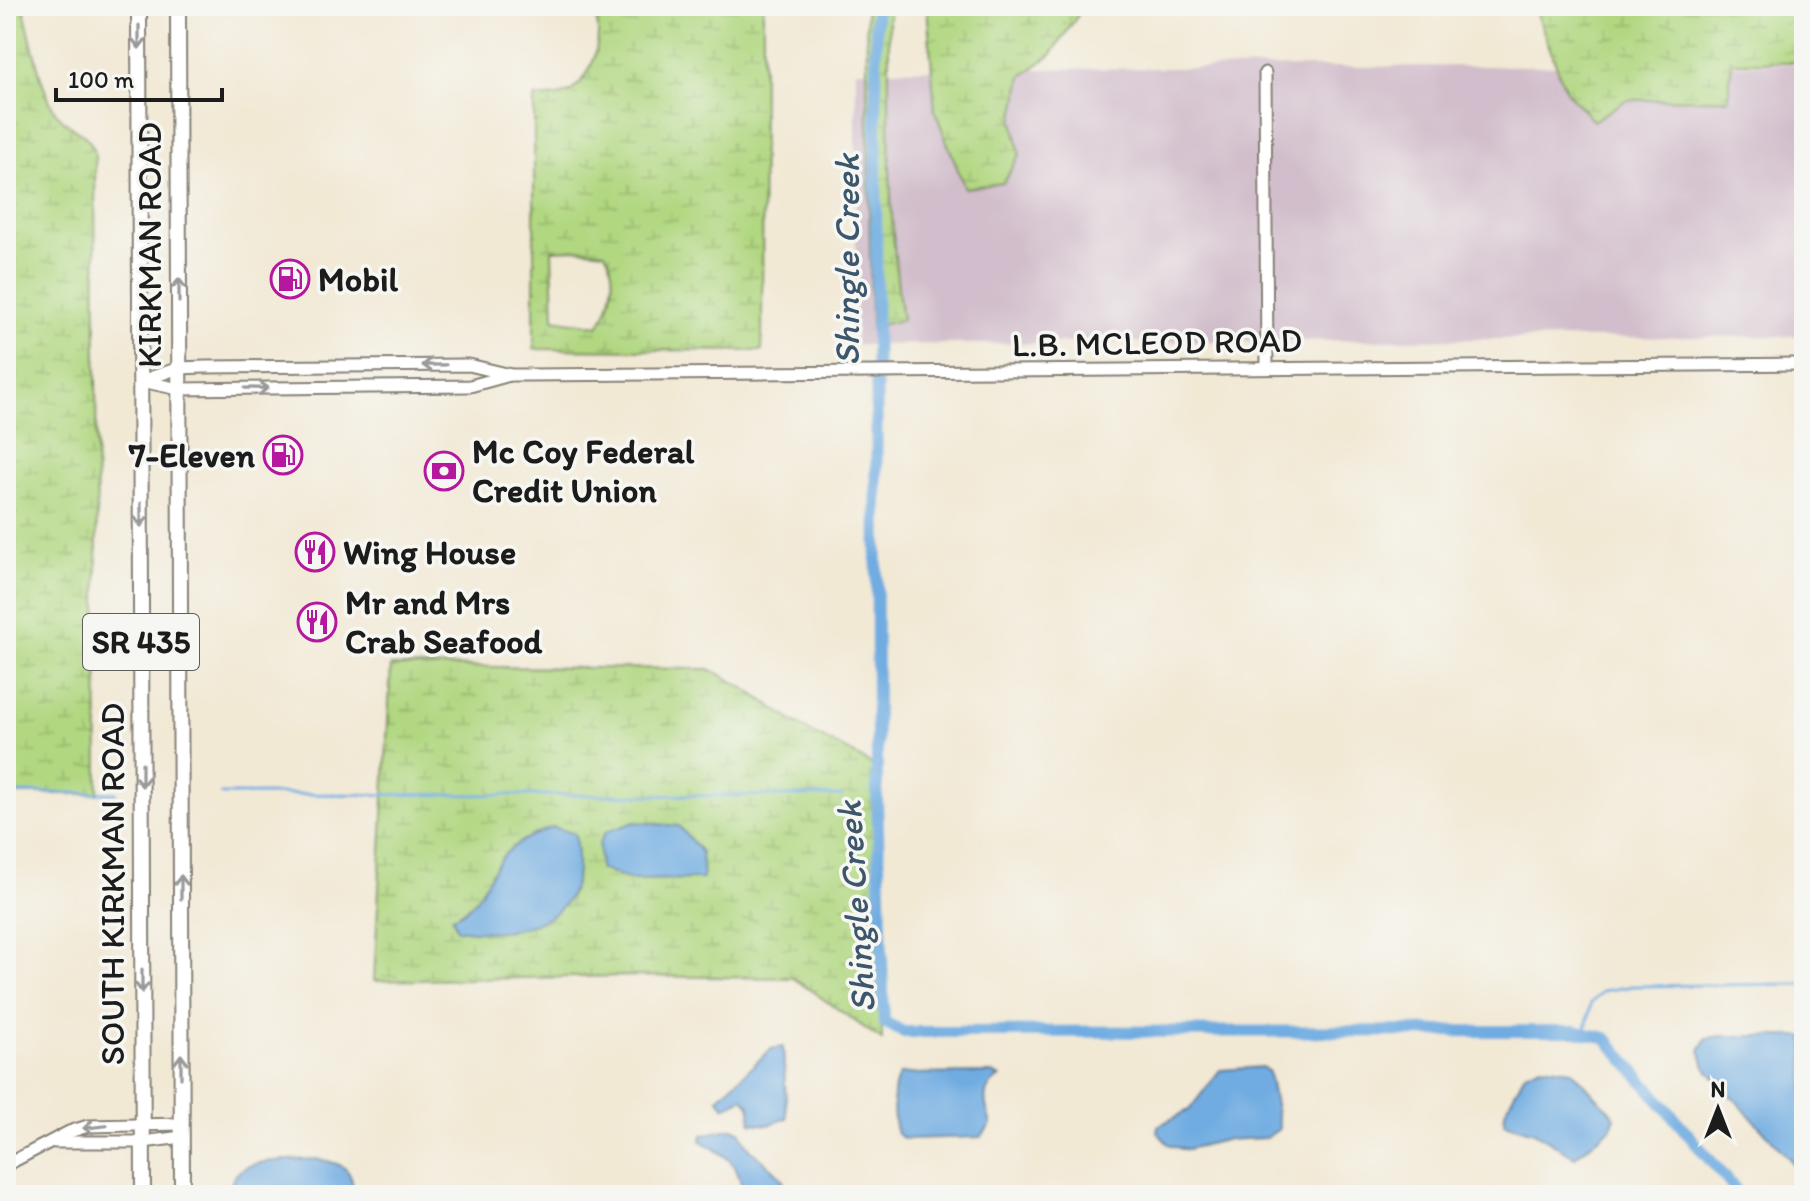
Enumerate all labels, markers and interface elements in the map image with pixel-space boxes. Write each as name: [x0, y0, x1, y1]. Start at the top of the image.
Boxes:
one-way arrow: [131, 23, 147, 50]
scale bar: [56, 52, 222, 102]
text: 100 m: [68, 65, 134, 94]
street label: KIRKMAN ROAD: [129, 122, 170, 368]
water label: Shingle Creek: [825, 152, 868, 366]
fuel station icon: Mobil: [269, 258, 311, 300]
place label: Mobil: [318, 259, 399, 300]
one-way arrow: [171, 277, 187, 304]
street label: L.B. MCLEOD ROAD: [1011, 319, 1303, 366]
one-way arrow: [421, 357, 448, 373]
one-way arrow: [243, 380, 270, 396]
place label: Mc Coy Federal Credit Union: [472, 431, 695, 511]
fuel station icon: 7-Eleven: [262, 434, 304, 476]
place label: 7-Eleven: [128, 435, 256, 476]
bank icon: Mc Coy Federal Credit Union: [423, 450, 465, 492]
one-way arrow: [133, 501, 149, 528]
restaurant icon: Wing House: [294, 531, 336, 573]
place label: Wing House: [343, 532, 516, 573]
place label: Mr and Mrs Crab Seafood: [345, 582, 543, 662]
restaurant icon: Mr and Mrs Crab Seafood: [296, 601, 338, 643]
road number: SR 435: [83, 614, 199, 670]
street label: SOUTH KIRKMAN ROAD: [92, 703, 133, 1065]
one-way arrow: [134, 761, 150, 788]
water label: Shingle Creek: [827, 797, 884, 1014]
one-way arrow: [173, 874, 189, 901]
one-way arrow: [134, 967, 150, 994]
one-way arrow: [173, 1053, 189, 1080]
north arrow: [1678, 1069, 1758, 1149]
text: N: [1711, 1076, 1725, 1103]
one-way arrow: [82, 1119, 109, 1134]

